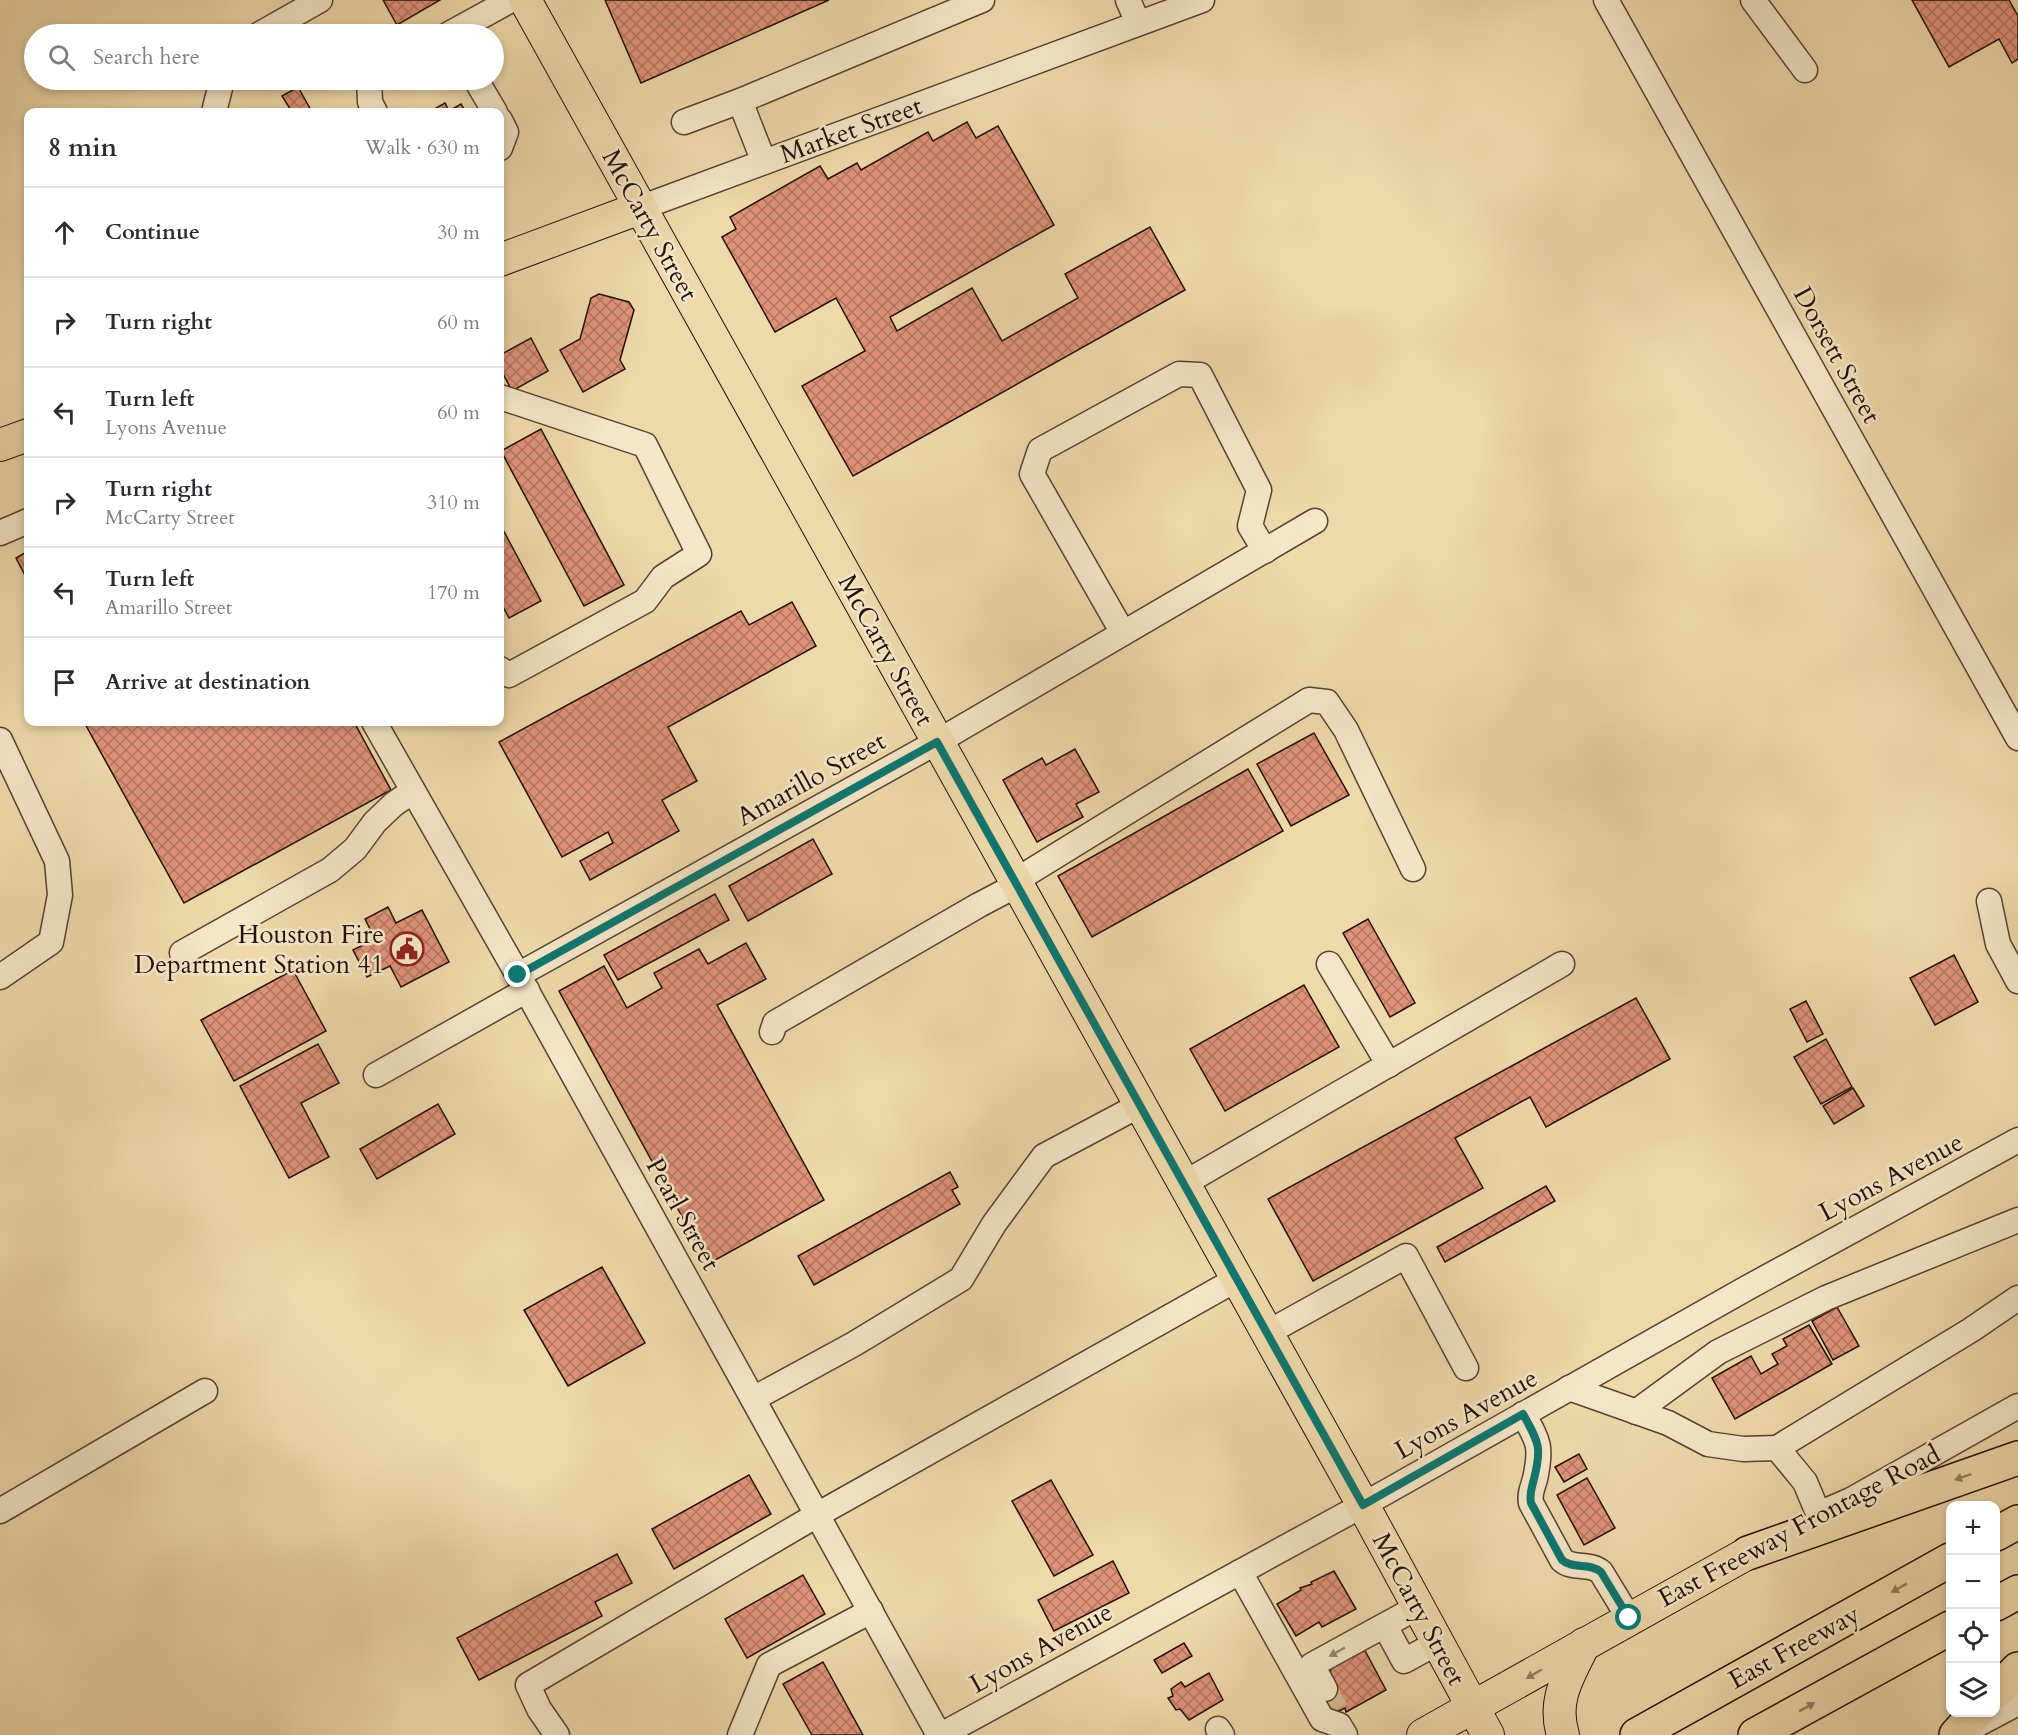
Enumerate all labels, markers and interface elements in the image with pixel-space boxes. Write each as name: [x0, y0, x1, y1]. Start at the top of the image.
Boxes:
search box: [24, 24, 504, 90]
icon: search: [45, 41, 78, 74]
text: Search here: [93, 42, 200, 72]
street label: Market Street: [775, 88, 927, 172]
text: 8 min: [48, 130, 117, 165]
text: Walk · 630 m: [365, 134, 480, 161]
street label: McCarty Street: [594, 143, 706, 307]
icon: ahead: [48, 216, 81, 249]
text: Continue: [105, 217, 200, 247]
text: 30 m: [437, 219, 480, 246]
street label: Dorsett Street: [1785, 280, 1889, 430]
icon: right: [48, 306, 81, 339]
text: Turn right: [105, 307, 212, 337]
text: 60 m: [437, 309, 480, 336]
text: Turn left: [105, 384, 194, 414]
icon: left: [48, 396, 81, 429]
text: 60 m: [437, 399, 480, 426]
text: Lyons Avenue: [105, 414, 227, 441]
text: Turn right: [105, 474, 212, 504]
icon: right: [48, 486, 81, 519]
text: 310 m: [427, 489, 480, 516]
text: McCarty Street: [105, 504, 235, 531]
text: Turn left: [105, 564, 194, 594]
street label: McCarty Street: [830, 568, 942, 732]
icon: left: [48, 576, 81, 609]
text: 170 m: [427, 579, 480, 606]
text: Amarillo Street: [105, 594, 232, 621]
icon: arrive: [48, 666, 81, 699]
text: Arrive at destination: [105, 667, 310, 697]
street label: Amarillo Street: [730, 724, 892, 834]
place label: Houston Fire Department Station 41: [134, 917, 384, 982]
public building icon: Houston Fire Department Station 41: [389, 931, 425, 967]
route end: [504, 961, 530, 987]
street label: Lyons Avenue: [1813, 1124, 1969, 1230]
street label: Pearl Street: [638, 1151, 728, 1277]
street label: Lyons Avenue: [1388, 1360, 1544, 1468]
street label: East Freeway Frontage Road: [1652, 1437, 1946, 1615]
one-way arrow: [1954, 1473, 1972, 1483]
map controls: [1946, 1501, 2000, 1717]
button: +: [1946, 1501, 2000, 1555]
street label: McCarty Street: [1364, 1526, 1474, 1692]
button: −: [1946, 1555, 2000, 1609]
one-way arrow: [1891, 1583, 1908, 1593]
street label: Lyons Avenue: [963, 1594, 1119, 1702]
street label: East Freeway: [1722, 1596, 1866, 1697]
route start: [1615, 1604, 1641, 1630]
button: locate: [1946, 1609, 2000, 1663]
one-way arrow: [1328, 1647, 1345, 1657]
button: layers: [1946, 1663, 2000, 1717]
one-way arrow: [1526, 1668, 1542, 1679]
one-way arrow: [1798, 1702, 1815, 1712]

